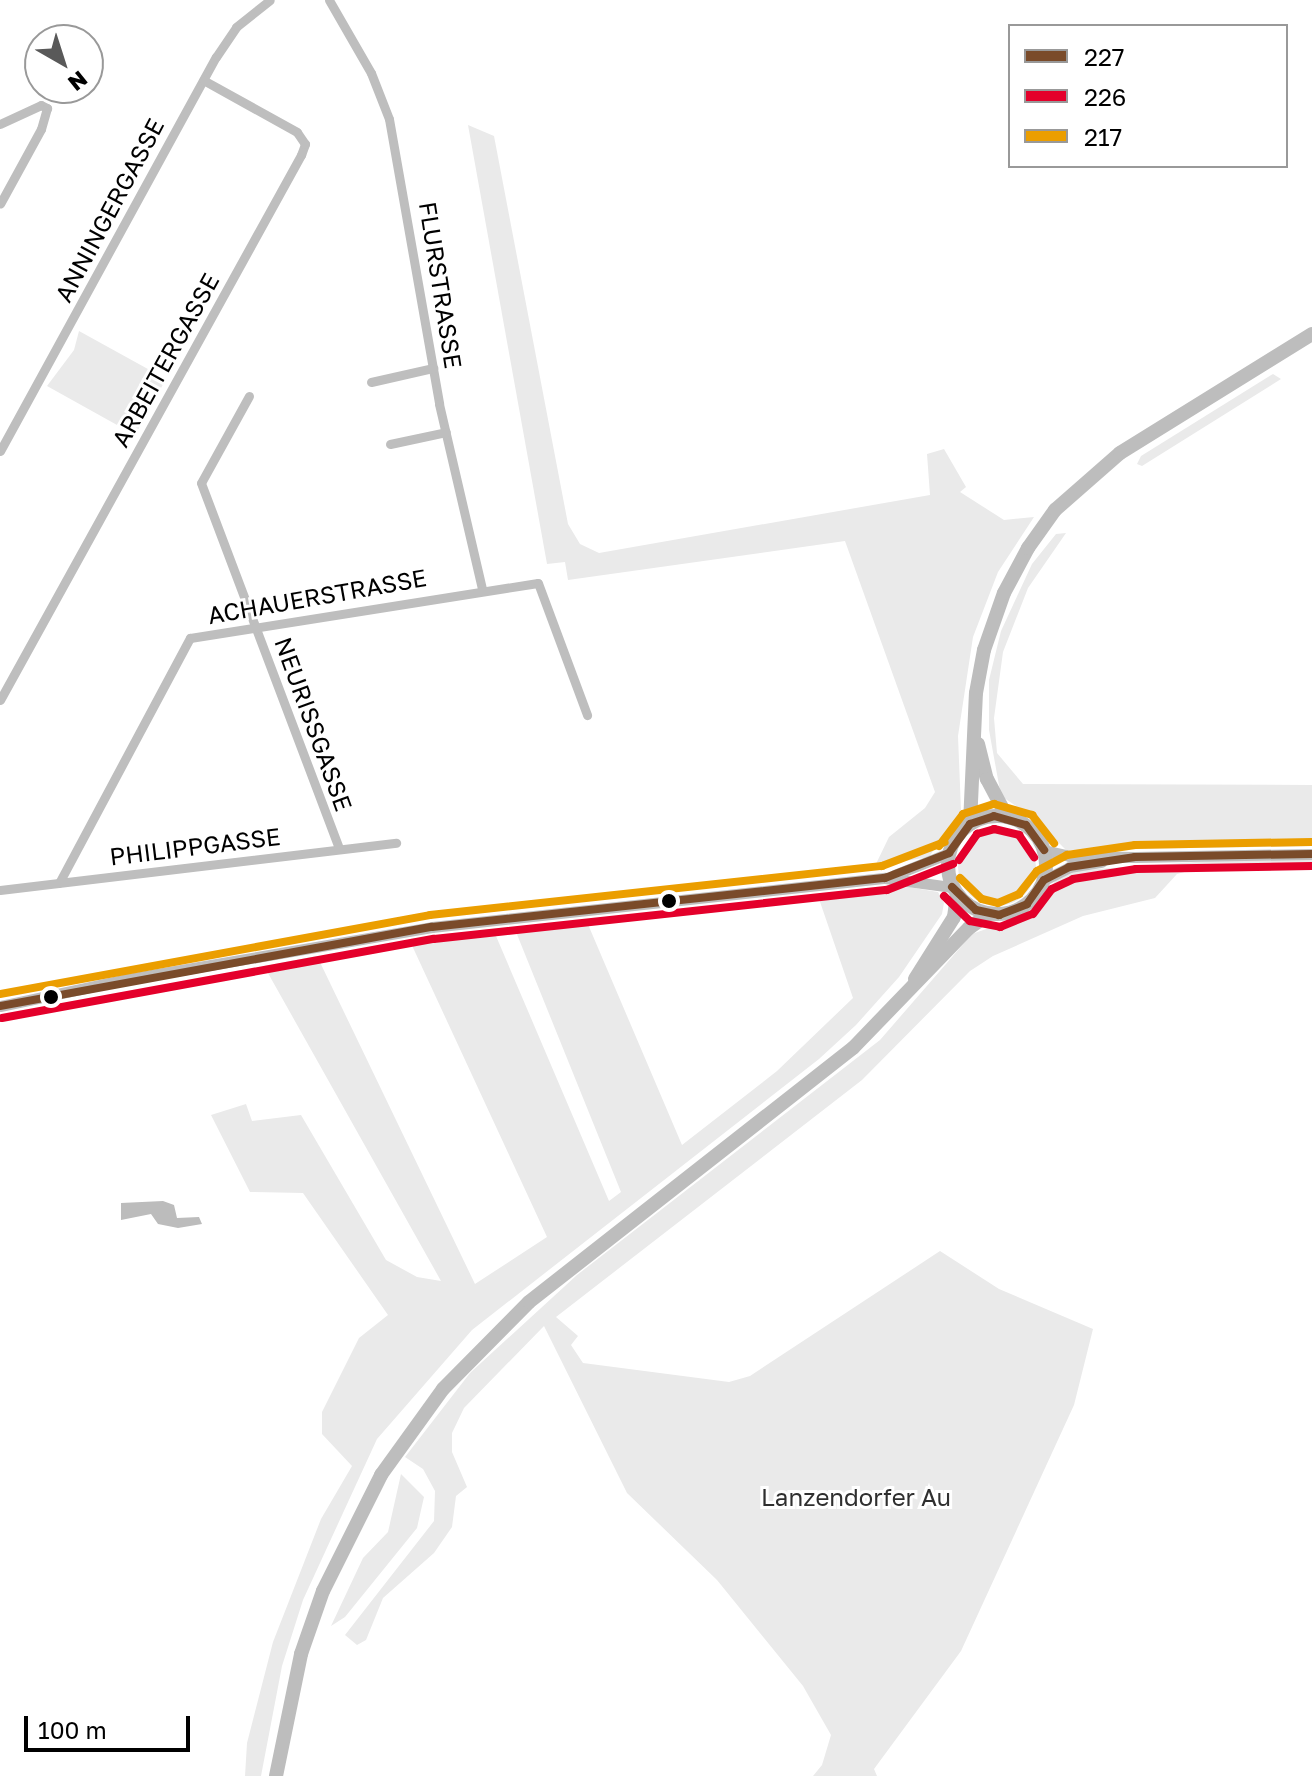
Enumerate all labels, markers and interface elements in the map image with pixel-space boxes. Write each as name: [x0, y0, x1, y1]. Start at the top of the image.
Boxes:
north arrow: [24, 24, 104, 104]
legend: [1008, 24, 1288, 168]
text: 227: [1084, 42, 1125, 71]
text: N: [63, 66, 93, 97]
text: 226: [1084, 82, 1126, 111]
street label: ANNINGERGASSE: [48, 113, 170, 307]
text: 217: [1084, 122, 1122, 151]
street label: FLURSTRASSE: [414, 199, 468, 371]
street label: ARBEITERGASSE: [105, 268, 225, 452]
street label: ACHAUERSTRASSE: [205, 563, 429, 629]
street label: NEURISSGASSE: [269, 633, 359, 815]
street label: PHILIPPGASSE: [108, 821, 282, 871]
unlabelled marker: [661, 893, 677, 909]
unlabelled marker: [43, 989, 59, 1005]
park label: Lanzendorfer Au: [761, 1483, 951, 1511]
scale bar: [28, 1700, 194, 1750]
text: 100 m: [38, 1715, 107, 1744]

